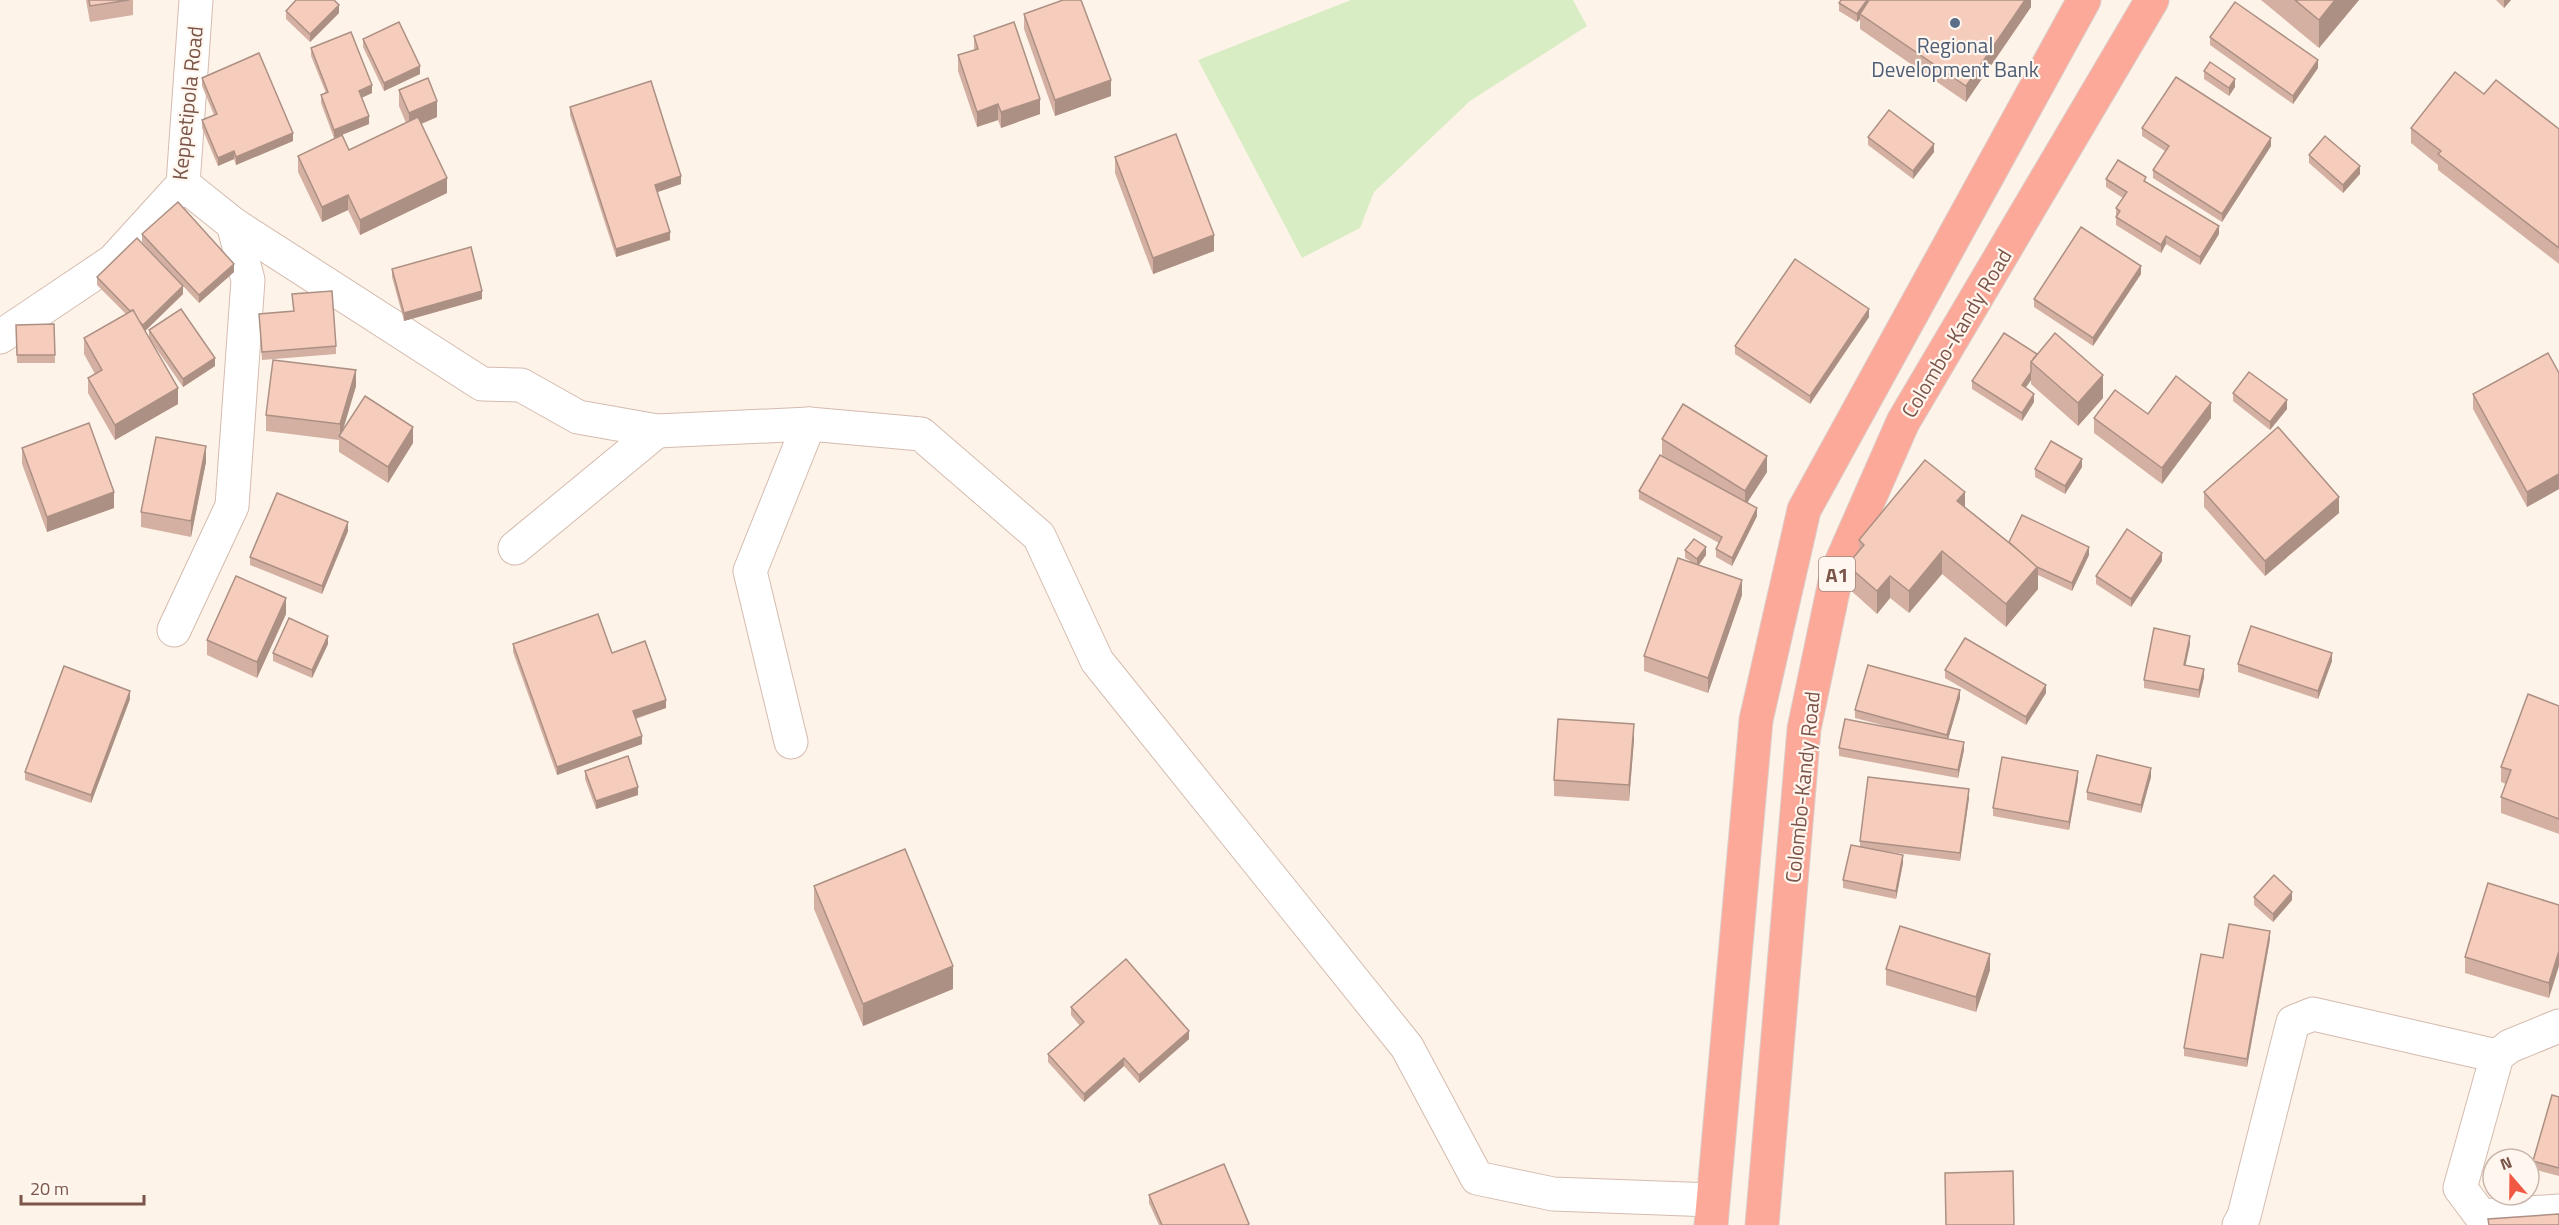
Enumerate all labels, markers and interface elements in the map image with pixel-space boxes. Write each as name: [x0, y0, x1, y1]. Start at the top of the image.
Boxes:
marker: Regional Development Bank: [1948, 16, 1962, 30]
street label: Keppetipola Road: [163, 25, 211, 181]
place label: Regional Development Bank: [1871, 29, 2039, 85]
street label: Colombo-Kandy Road: [1893, 242, 2019, 424]
road number: A1: [1819, 557, 1855, 591]
street label: Colombo-Kandy Road: [1776, 690, 1828, 884]
north arrow: [2481, 1147, 2541, 1207]
text: N: [2497, 1150, 2515, 1176]
scale bar: [21, 1168, 144, 1206]
text: 20 m: [30, 1175, 69, 1202]

